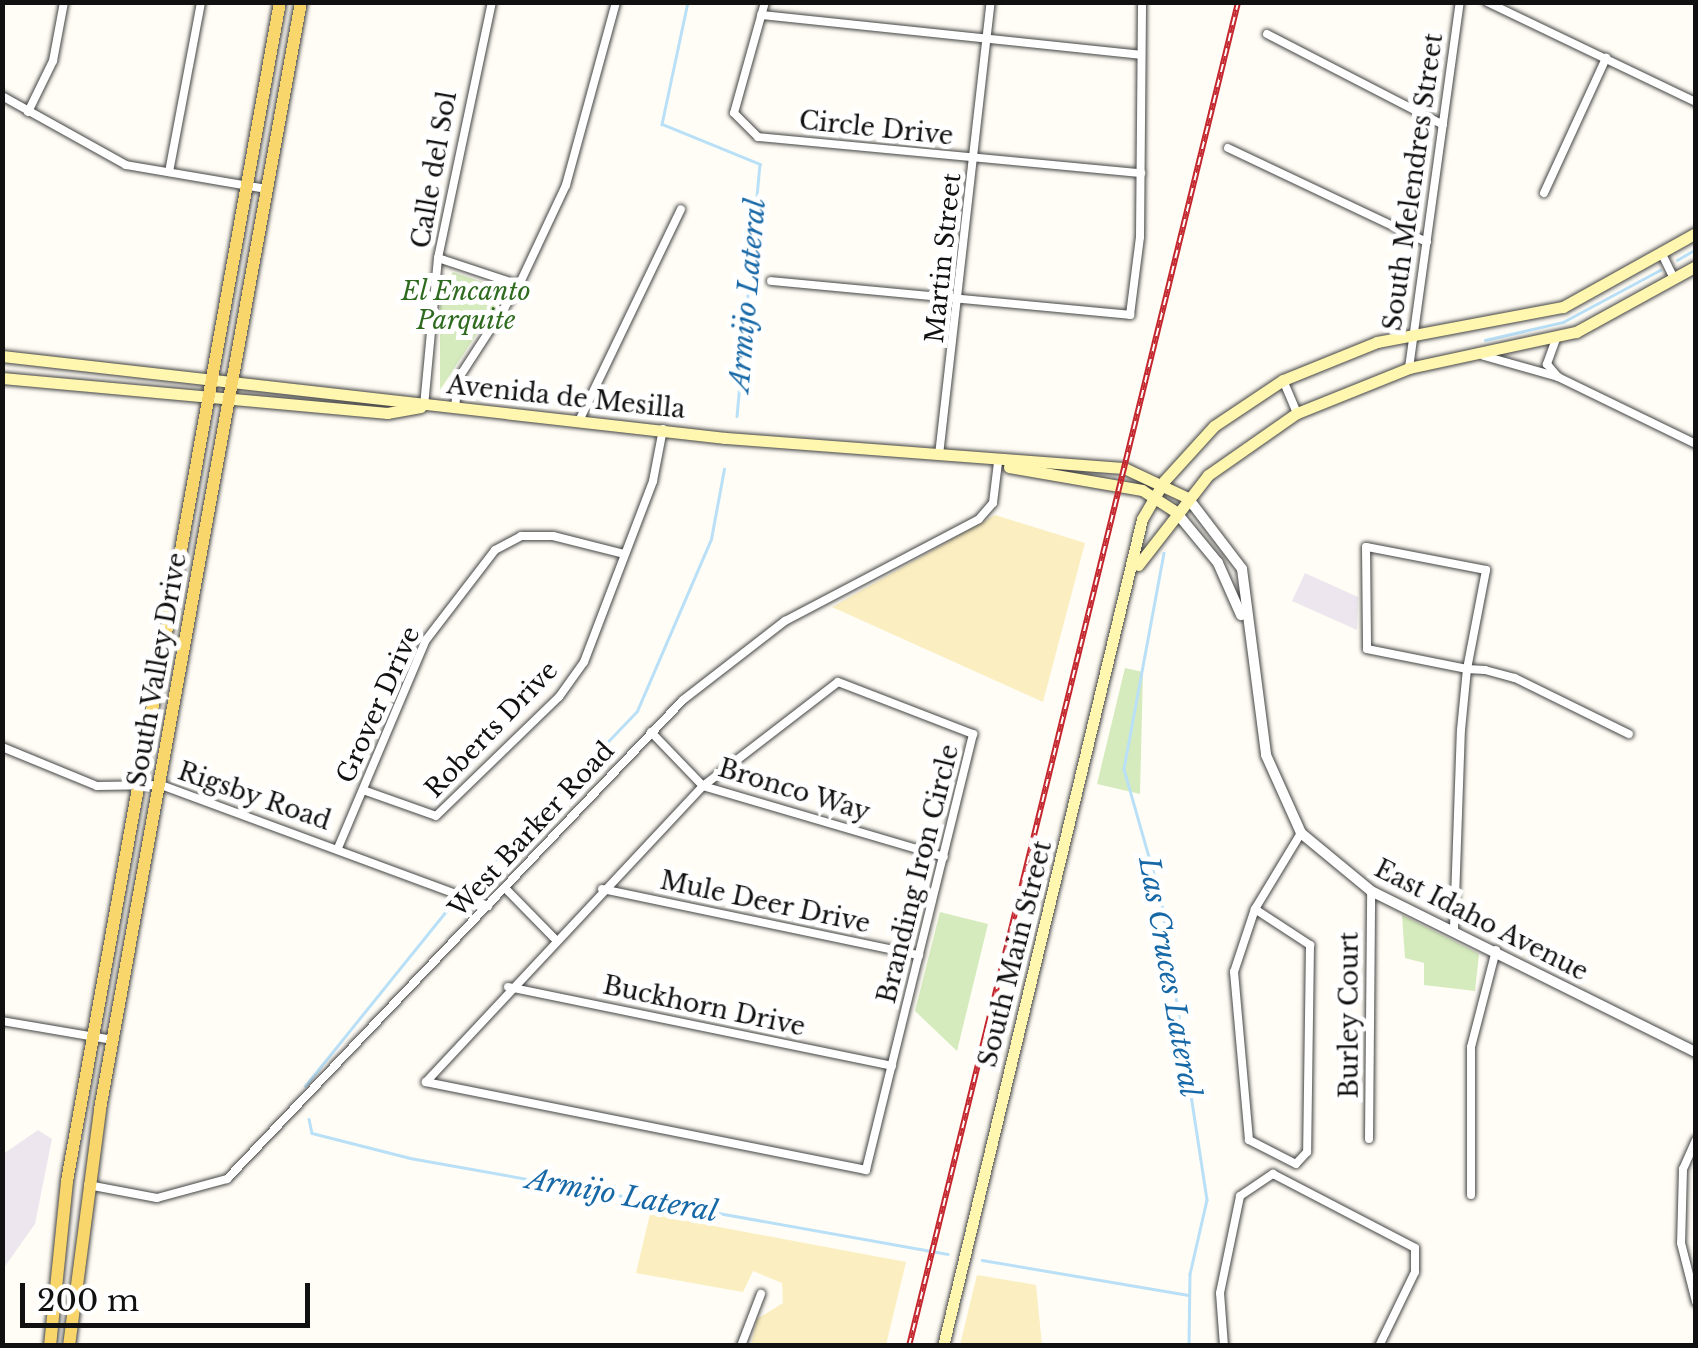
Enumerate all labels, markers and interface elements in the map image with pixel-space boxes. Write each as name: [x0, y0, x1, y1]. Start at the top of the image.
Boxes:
street label: South Melendres Street: [1378, 31, 1450, 333]
street label: Calle del Sol: [406, 89, 464, 251]
street label: Circle Drive: [798, 106, 954, 152]
street label: Martin Street: [920, 172, 968, 344]
water label: Armijo Lateral: [723, 197, 773, 393]
park label: El Encanto Parquite: [401, 278, 531, 337]
street label: Avenida de Mesilla: [445, 371, 687, 425]
street label: South Valley Drive: [122, 550, 194, 790]
street label: Grover Drive: [331, 622, 427, 788]
street label: Roberts Drive: [419, 656, 565, 804]
street label: West Barker Road: [443, 736, 621, 924]
street label: Branding Iron Circle: [872, 741, 966, 1007]
street label: Bronco Way: [714, 754, 874, 828]
street label: Rigsby Road: [173, 757, 335, 837]
street label: South Main Street: [973, 838, 1059, 1070]
water label: Las Cruces Lateral: [1131, 854, 1207, 1100]
street label: East Idaho Avenue: [1369, 854, 1593, 988]
street label: Mule Deer Drive: [657, 866, 873, 940]
street label: Burley Court: [1335, 931, 1365, 1099]
street label: Buckhorn Drive: [600, 971, 808, 1043]
water label: Armijo Lateral: [524, 1163, 720, 1229]
scale bar: [25, 1263, 315, 1325]
text: 200 m: [37, 1282, 139, 1319]

